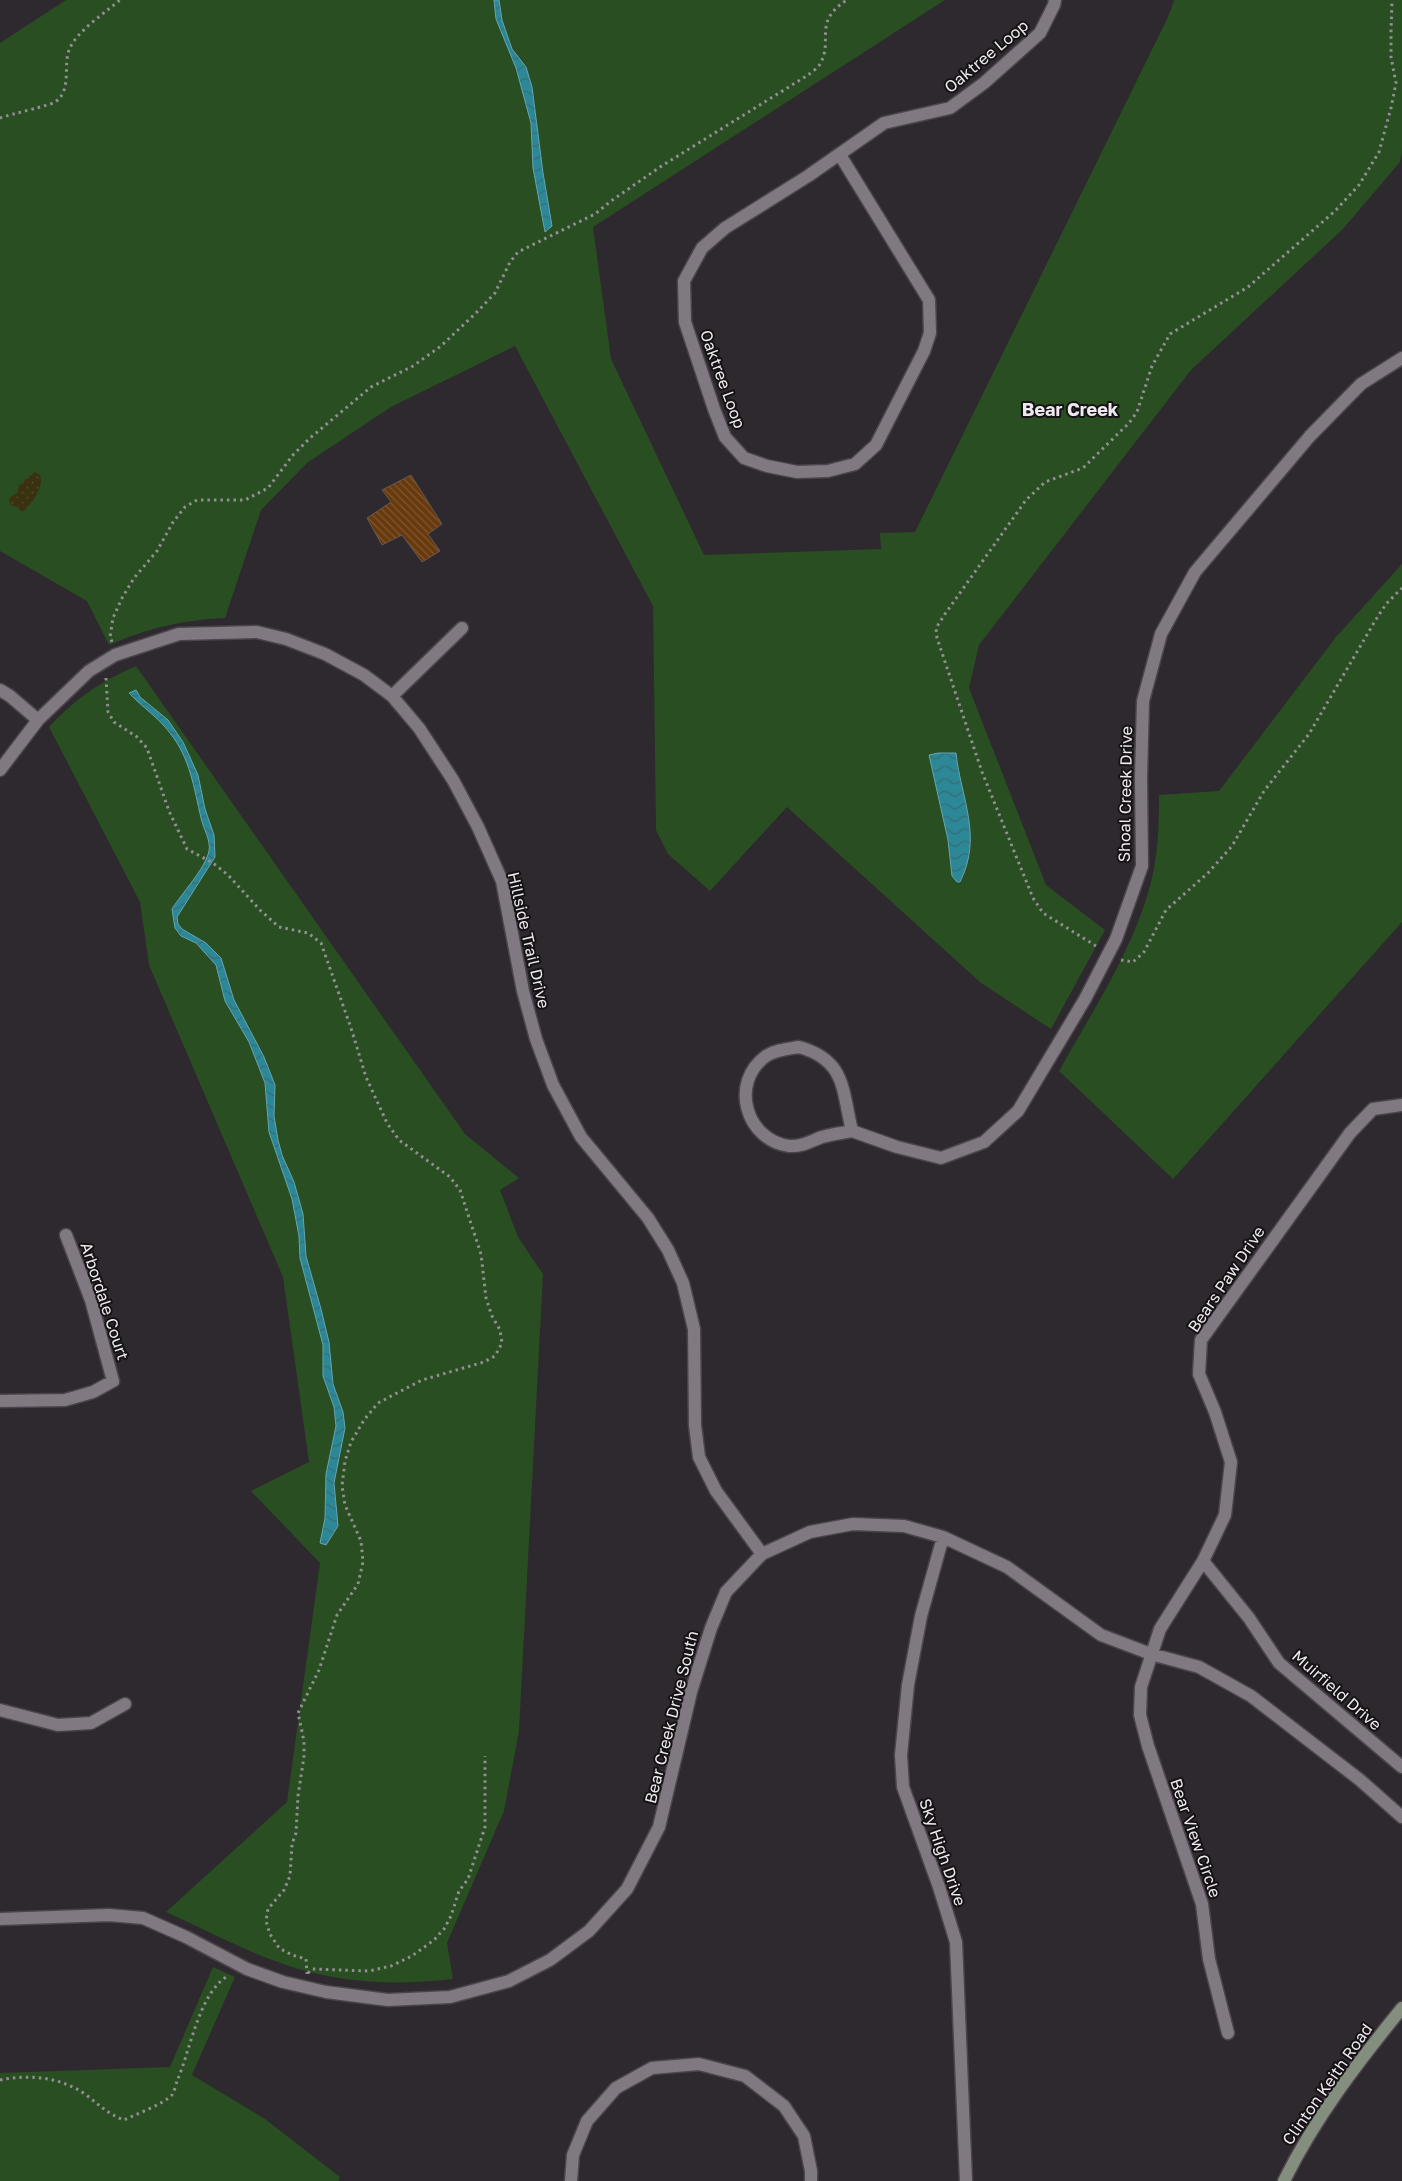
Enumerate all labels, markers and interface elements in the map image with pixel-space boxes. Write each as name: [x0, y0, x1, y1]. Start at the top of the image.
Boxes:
street label: Oaktree Loop: [940, 15, 1032, 97]
street label: Oaktree Loop: [696, 327, 750, 431]
district label: Bear Creek: [1022, 398, 1119, 420]
street label: Shoal Creek Drive: [1114, 726, 1136, 862]
street label: Hillside Trail Drive: [504, 870, 554, 1010]
street label: Bears Paw Drive: [1183, 1222, 1269, 1336]
street label: Arbordale Court: [77, 1240, 133, 1362]
street label: Bear Creek Drive South: [640, 1629, 702, 1805]
street label: Muirfield Drive: [1288, 1646, 1386, 1734]
street label: Bear View Circle: [1166, 1776, 1226, 1900]
street label: Sky High Drive: [915, 1796, 971, 1908]
street label: Clinton Keith Road: [1278, 2019, 1376, 2149]

